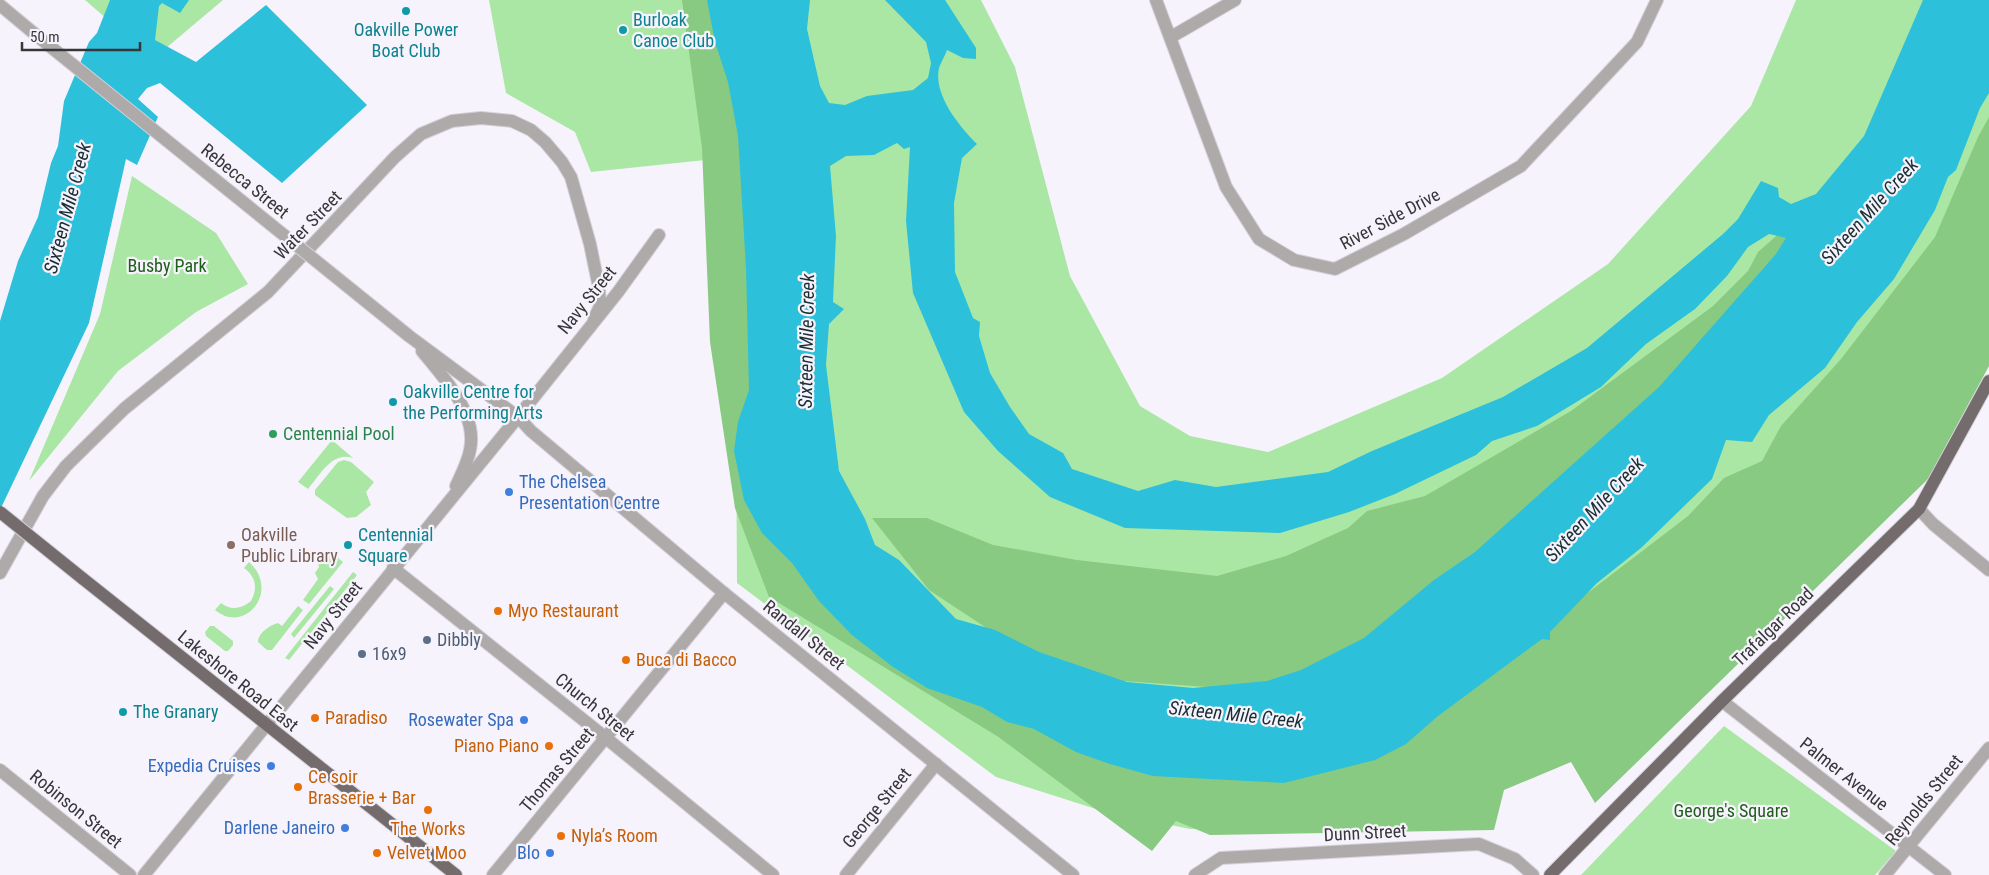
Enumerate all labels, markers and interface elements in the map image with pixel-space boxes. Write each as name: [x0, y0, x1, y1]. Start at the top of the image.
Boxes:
marker: Oakville Power Boat Club: [400, 5, 412, 17]
place label: Burloak Canoe Club: [633, 9, 714, 51]
place label: Oakville Power Boat Club: [354, 19, 459, 61]
scale bar: [22, 20, 140, 52]
marker: Burloak Canoe Club: [617, 24, 629, 36]
text: 50 m: [30, 28, 60, 46]
water label: Sixteen Mile Creek: [39, 139, 96, 276]
street label: Rebecca Street: [197, 139, 293, 222]
water label: Sixteen Mile Creek: [1816, 153, 1923, 269]
street label: River Side Drive: [1336, 183, 1443, 254]
street label: Water Street: [270, 186, 346, 263]
park label: Busby Park: [127, 255, 207, 276]
street label: Navy Street: [553, 262, 620, 338]
water label: Sixteen Mile Creek: [794, 273, 819, 409]
place label: Oakville Centre for the Performing Arts: [403, 381, 543, 423]
marker: Oakville Centre for the Performing Arts: [387, 396, 399, 408]
place label: Centennial Pool: [283, 423, 395, 444]
marker: Centennial Pool: [267, 428, 279, 440]
water label: Sixteen Mile Creek: [1540, 452, 1649, 566]
place label: The Chelsea Presentation Centre: [519, 471, 660, 513]
marker: The Chelsea Presentation Centre: [503, 486, 515, 498]
place label: Oakville Public Library: [241, 524, 338, 566]
place label: Centennial Square: [358, 524, 433, 566]
marker: Oakville Public Library: [225, 539, 237, 551]
marker: Centennial Square: [342, 539, 354, 551]
street label: Navy Street: [299, 577, 366, 653]
street label: Trafalgar Road: [1728, 583, 1817, 670]
street label: Randall Street: [759, 595, 849, 674]
place label: Myo Restaurant: [508, 600, 619, 621]
marker: Myo Restaurant: [492, 605, 504, 617]
street label: Lakeshore Road East: [174, 626, 303, 736]
place label: Dibbly: [437, 629, 481, 650]
marker: Dibbly: [421, 634, 433, 646]
place label: 16x9: [372, 643, 407, 664]
marker: 16x9: [356, 648, 368, 660]
place label: Buca di Bacco: [636, 649, 737, 670]
marker: Buca di Bacco: [620, 654, 632, 666]
street label: Church Street: [551, 668, 639, 745]
water label: Sixteen Mile Creek: [1168, 696, 1305, 733]
place label: The Granary: [133, 701, 219, 722]
marker: The Granary: [117, 706, 129, 718]
place label: Paradiso: [325, 707, 388, 728]
place label: Rosewater Spa: [408, 709, 514, 730]
marker: Paradiso: [309, 712, 321, 724]
marker: Rosewater Spa: [518, 714, 530, 726]
street label: Thomas Street: [515, 723, 598, 816]
street label: Palmer Avenue: [1796, 733, 1893, 815]
place label: Piano Piano: [454, 735, 539, 756]
marker: Piano Piano: [543, 740, 555, 752]
street label: Reynolds Street: [1881, 750, 1967, 849]
place label: Expedia Cruises: [148, 755, 261, 776]
marker: Expedia Cruises: [265, 760, 277, 772]
street label: George Street: [838, 763, 915, 852]
street label: Robinson Street: [26, 765, 127, 852]
place label: Ce soir Brasserie + Bar: [308, 766, 416, 808]
marker: Ce soir Brasserie + Bar: [292, 781, 304, 793]
park label: George's Square: [1674, 800, 1788, 821]
marker: The Works: [422, 804, 434, 816]
place label: Darlene Janeiro: [224, 817, 335, 838]
place label: The Works: [391, 818, 465, 839]
street label: Dunn Street: [1323, 820, 1407, 845]
marker: Darlene Janeiro: [339, 822, 351, 834]
place label: Nyla’s Room: [571, 825, 658, 846]
marker: Nyla’s Room: [555, 830, 567, 842]
place label: Velvet Moo: [387, 842, 466, 863]
place label: Blo: [517, 842, 540, 863]
marker: Velvet Moo: [371, 847, 383, 859]
marker: Blo: [544, 847, 556, 859]

